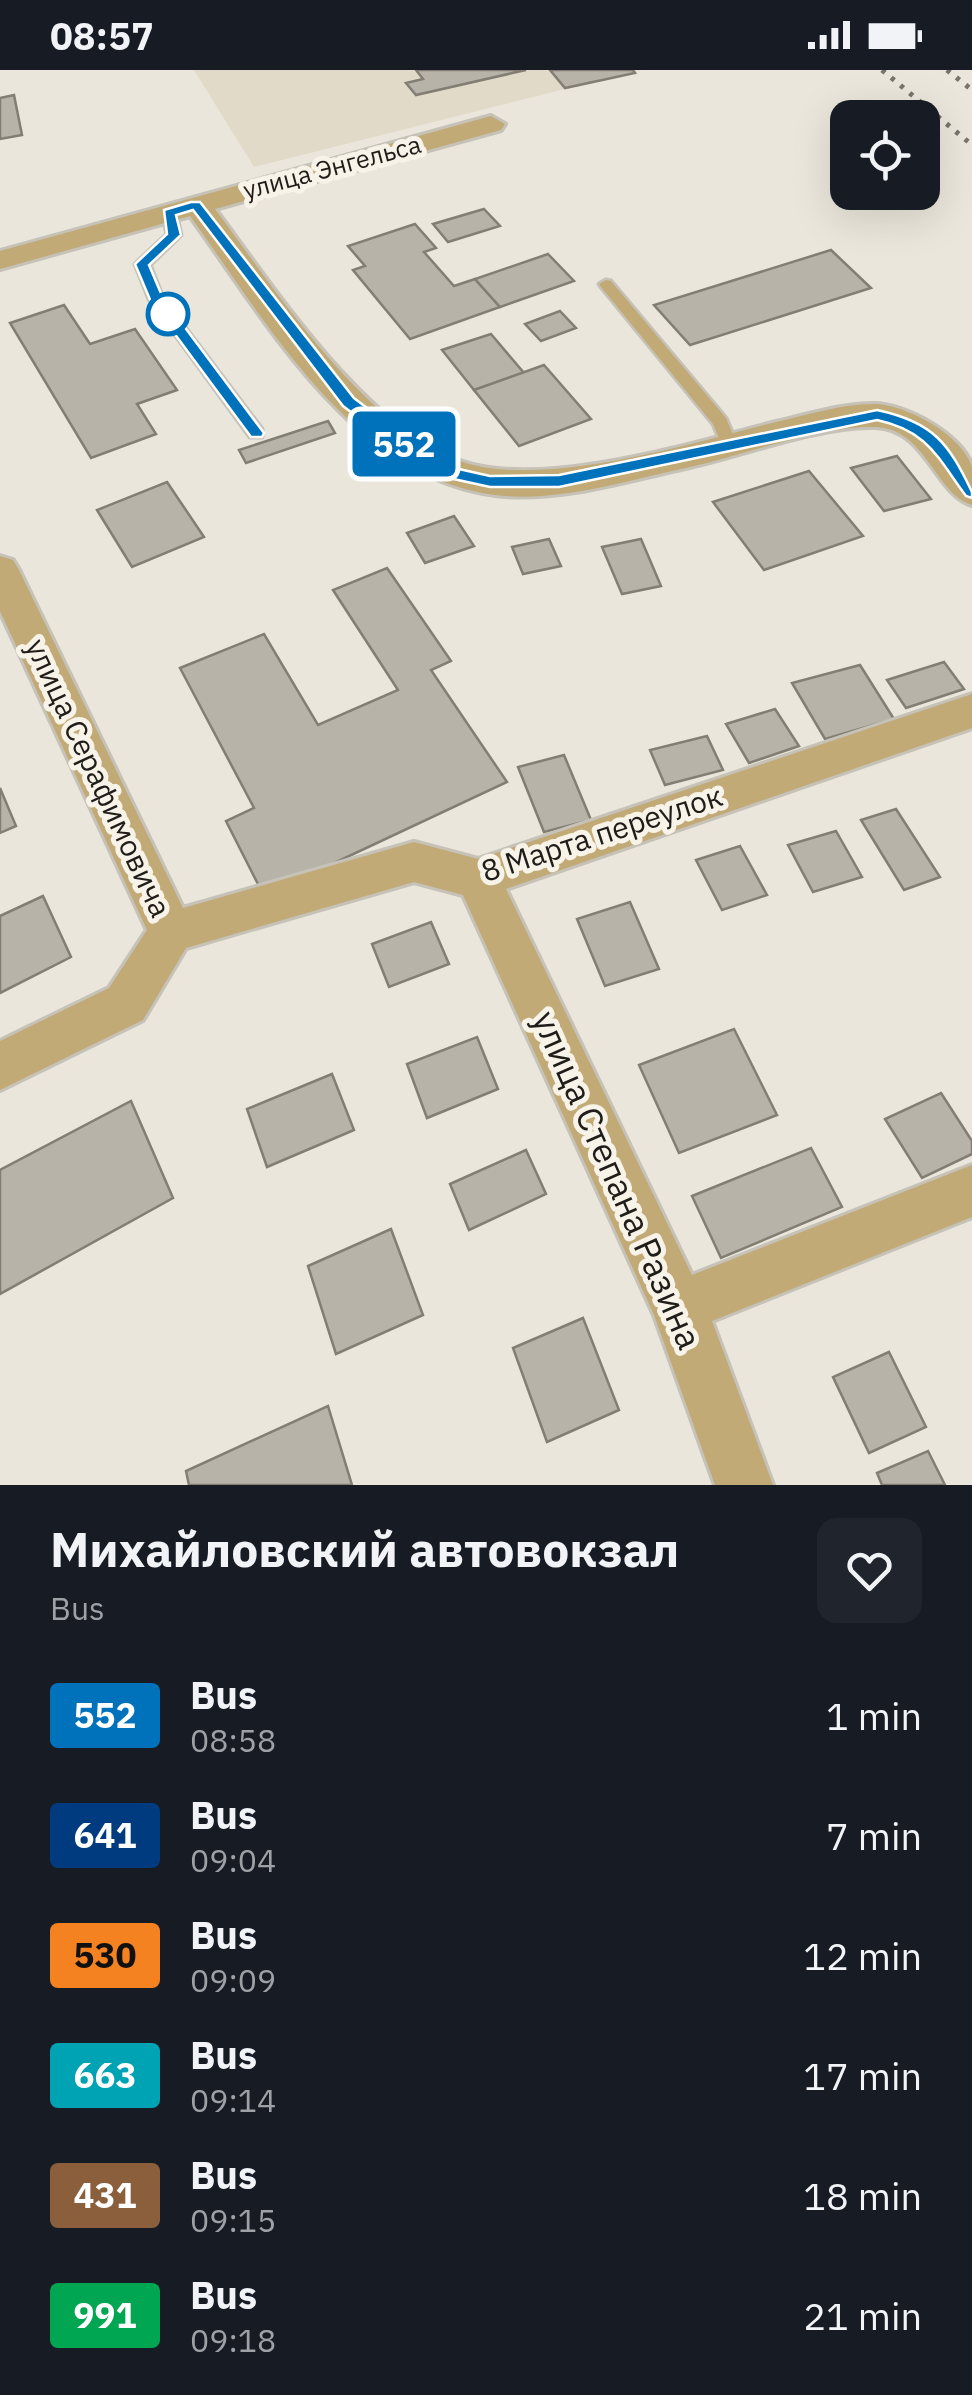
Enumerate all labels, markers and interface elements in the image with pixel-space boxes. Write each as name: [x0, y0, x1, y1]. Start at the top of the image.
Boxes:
text: 08:57: [50, 11, 154, 60]
map controls: [830, 100, 940, 210]
button: locate: [830, 100, 940, 210]
street label: улица Энгельса: [239, 127, 424, 206]
unlabelled marker: [147, 293, 189, 335]
line badge: 552: [346, 412, 462, 476]
text: 552: [372, 421, 436, 467]
street label: улица Серафимовича: [18, 632, 181, 923]
street label: 8 Марта переулок: [476, 775, 727, 890]
street label: улица Степана Разина: [523, 1003, 713, 1356]
text: Михайловский автовокзал: [50, 1518, 679, 1580]
button: heart: [817, 1518, 922, 1623]
text: Bus: [50, 1587, 105, 1629]
text: Bus: [190, 1670, 257, 1719]
text: 1 min: [826, 1691, 922, 1740]
text: 552: [73, 1692, 137, 1738]
text: 08:58: [190, 1719, 276, 1761]
text: Bus: [190, 1790, 257, 1839]
text: 7 min: [826, 1811, 922, 1860]
text: 641: [73, 1812, 137, 1858]
text: 09:04: [190, 1839, 276, 1881]
text: Bus: [190, 1910, 257, 1959]
text: 12 min: [803, 1931, 922, 1980]
text: 530: [73, 1932, 137, 1978]
text: 09:09: [190, 1959, 276, 2001]
text: Bus: [190, 2030, 257, 2079]
text: 17 min: [803, 2051, 922, 2100]
text: 663: [73, 2052, 137, 2098]
text: 09:14: [190, 2079, 276, 2121]
text: Bus: [190, 2150, 257, 2199]
text: 18 min: [803, 2171, 922, 2220]
text: 431: [73, 2172, 137, 2218]
text: 09:15: [190, 2199, 276, 2241]
text: Bus: [190, 2270, 257, 2319]
text: 21 min: [803, 2291, 922, 2340]
text: 991: [73, 2292, 137, 2338]
text: 09:18: [190, 2319, 276, 2361]

